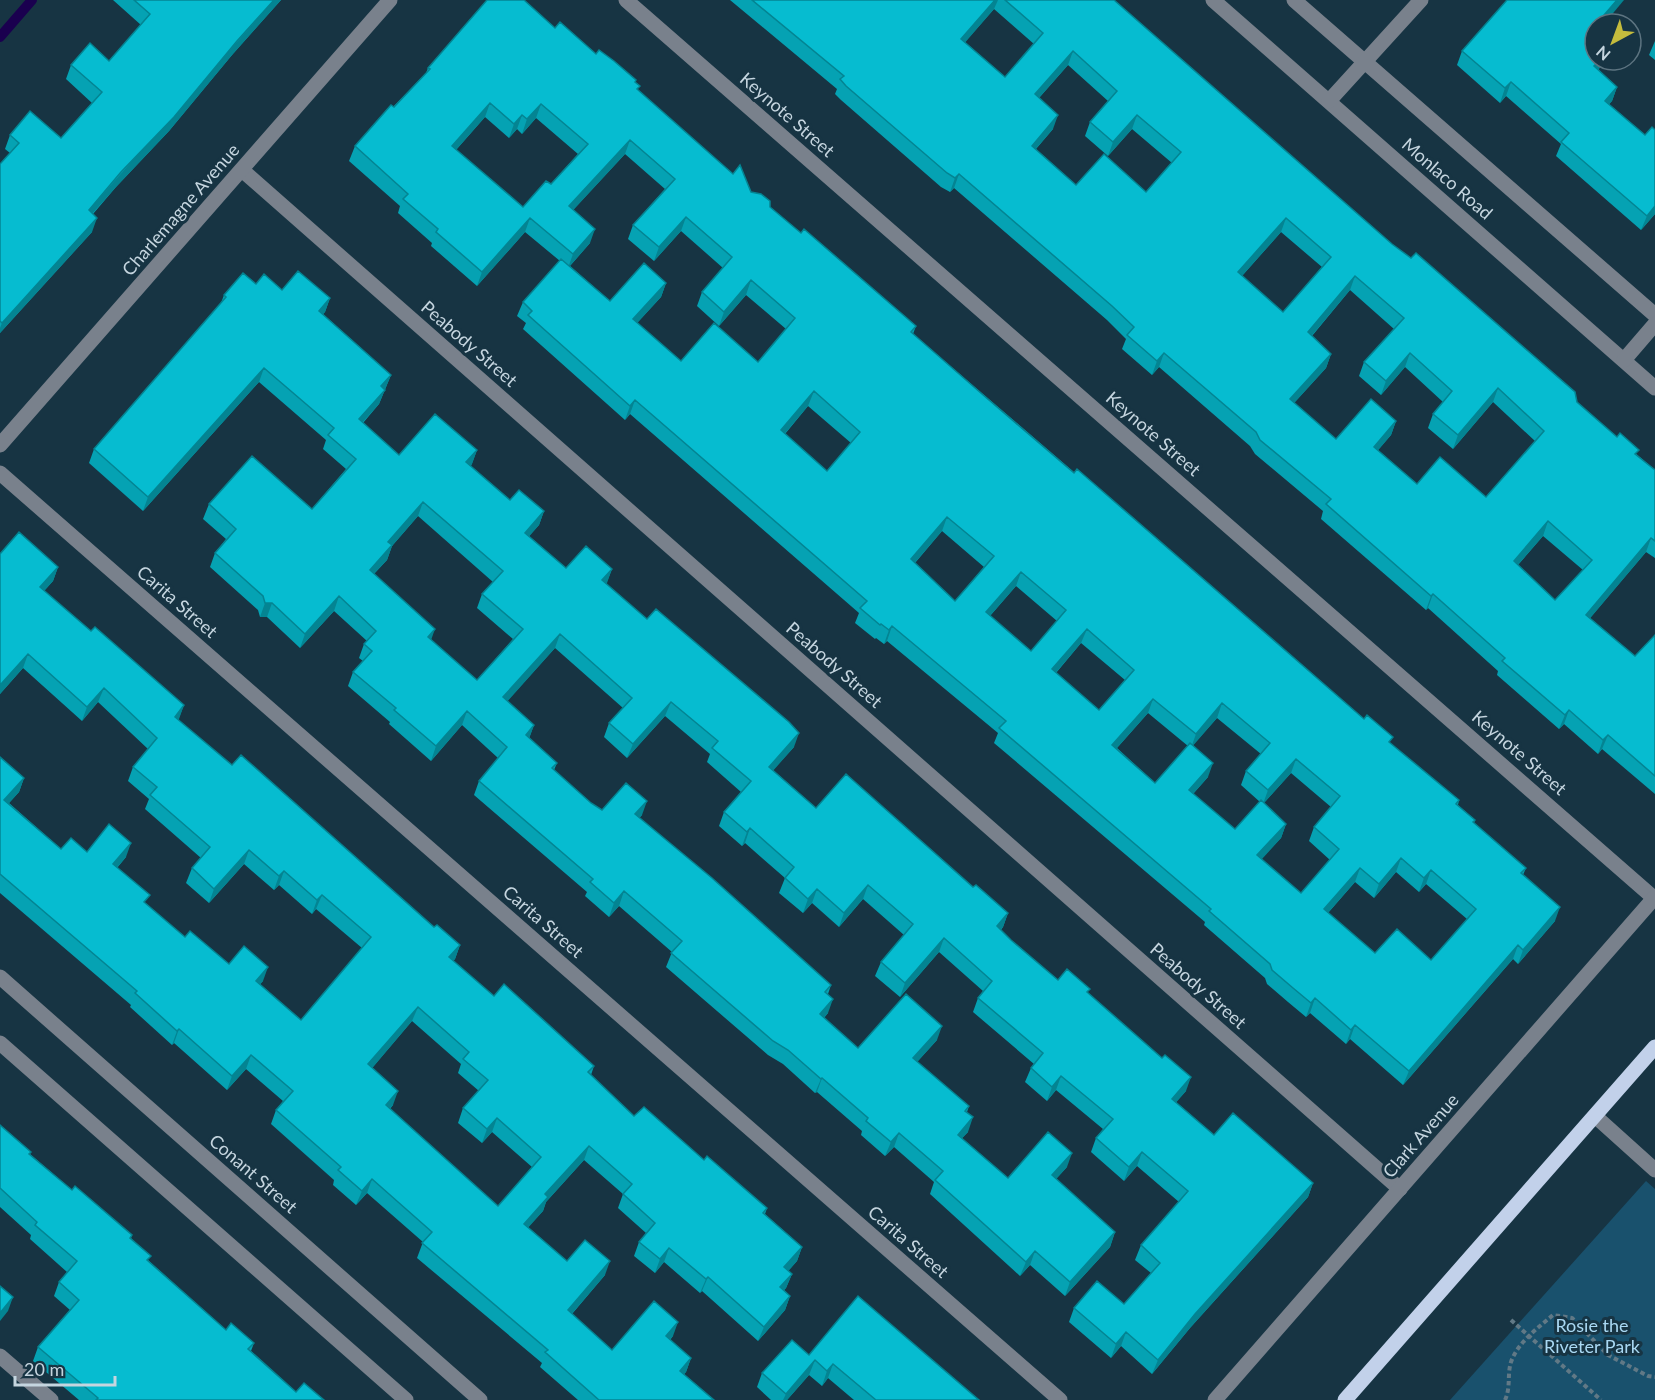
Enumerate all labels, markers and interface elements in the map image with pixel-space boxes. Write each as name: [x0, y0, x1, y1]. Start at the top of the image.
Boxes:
north arrow: [1583, 12, 1643, 72]
text: N: [1592, 42, 1614, 65]
street label: Keynote Street: [736, 67, 840, 162]
street label: Monlaco Road: [1398, 133, 1498, 224]
street label: Charlemagne Avenue: [117, 139, 244, 280]
street label: Peabody Street: [417, 296, 523, 391]
street label: Keynote Street: [1102, 386, 1206, 481]
street label: Carita Street: [133, 560, 223, 642]
street label: Peabody Street: [782, 617, 888, 712]
street label: Keynote Street: [1468, 705, 1572, 800]
street label: Carita Street: [499, 880, 589, 962]
street label: Peabody Street: [1146, 938, 1252, 1033]
street label: Clark Avenue: [1378, 1089, 1463, 1182]
street label: Conant Street: [205, 1129, 303, 1218]
street label: Carita Street: [864, 1200, 954, 1282]
park label: Rosie the Riveter Park: [1544, 1314, 1641, 1357]
scale bar: [15, 1349, 116, 1387]
text: 20 m: [24, 1358, 64, 1380]

